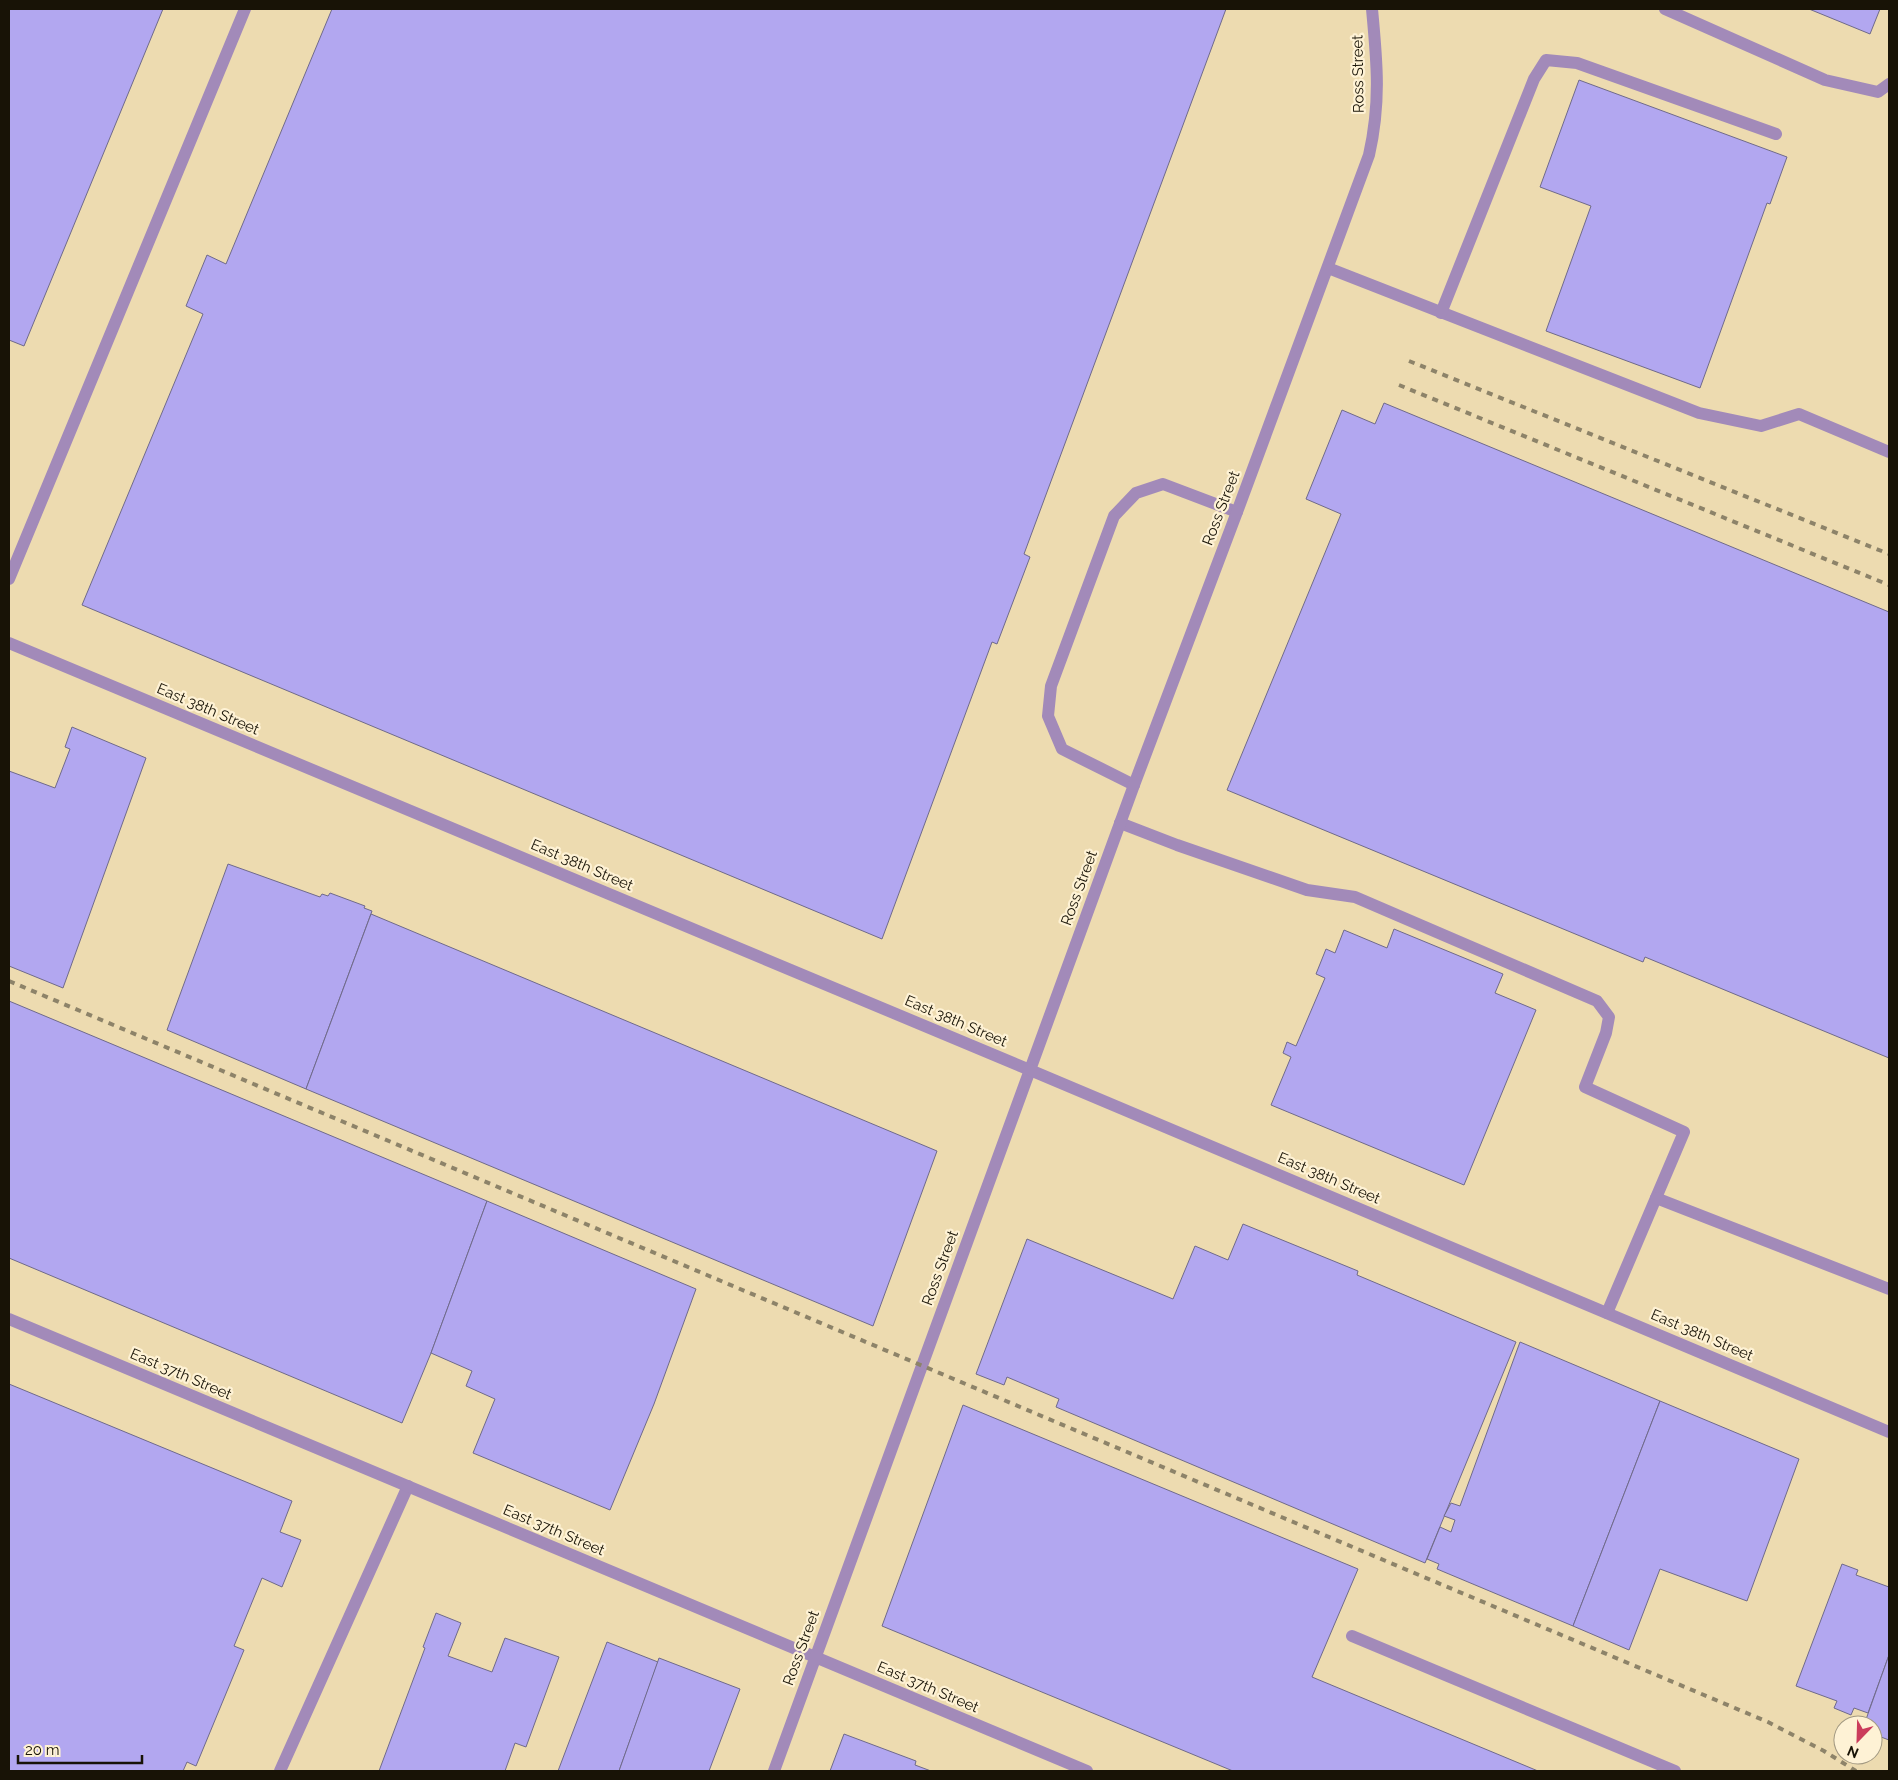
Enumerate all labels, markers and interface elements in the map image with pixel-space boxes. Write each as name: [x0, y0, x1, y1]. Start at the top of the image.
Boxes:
street label: Ross Street: [1348, 35, 1368, 113]
street label: Ross Street: [1199, 468, 1243, 548]
street label: East 38th Street: [154, 679, 262, 739]
street label: East 38th Street: [528, 835, 636, 895]
street label: Ross Street: [1057, 848, 1101, 928]
street label: East 38th Street: [902, 991, 1010, 1051]
street label: East 38th Street: [1275, 1148, 1383, 1208]
street label: Ross Street: [918, 1228, 962, 1308]
street label: East 38th Street: [1648, 1305, 1756, 1365]
street label: East 37th Street: [128, 1345, 234, 1403]
street label: East 37th Street: [501, 1501, 607, 1559]
street label: Ross Street: [779, 1608, 823, 1688]
street label: East 37th Street: [875, 1658, 981, 1716]
north arrow: [1833, 1715, 1883, 1765]
scale bar: [18, 1732, 141, 1764]
text: 20 m: [25, 1741, 60, 1759]
text: N: [1845, 1743, 1861, 1761]

